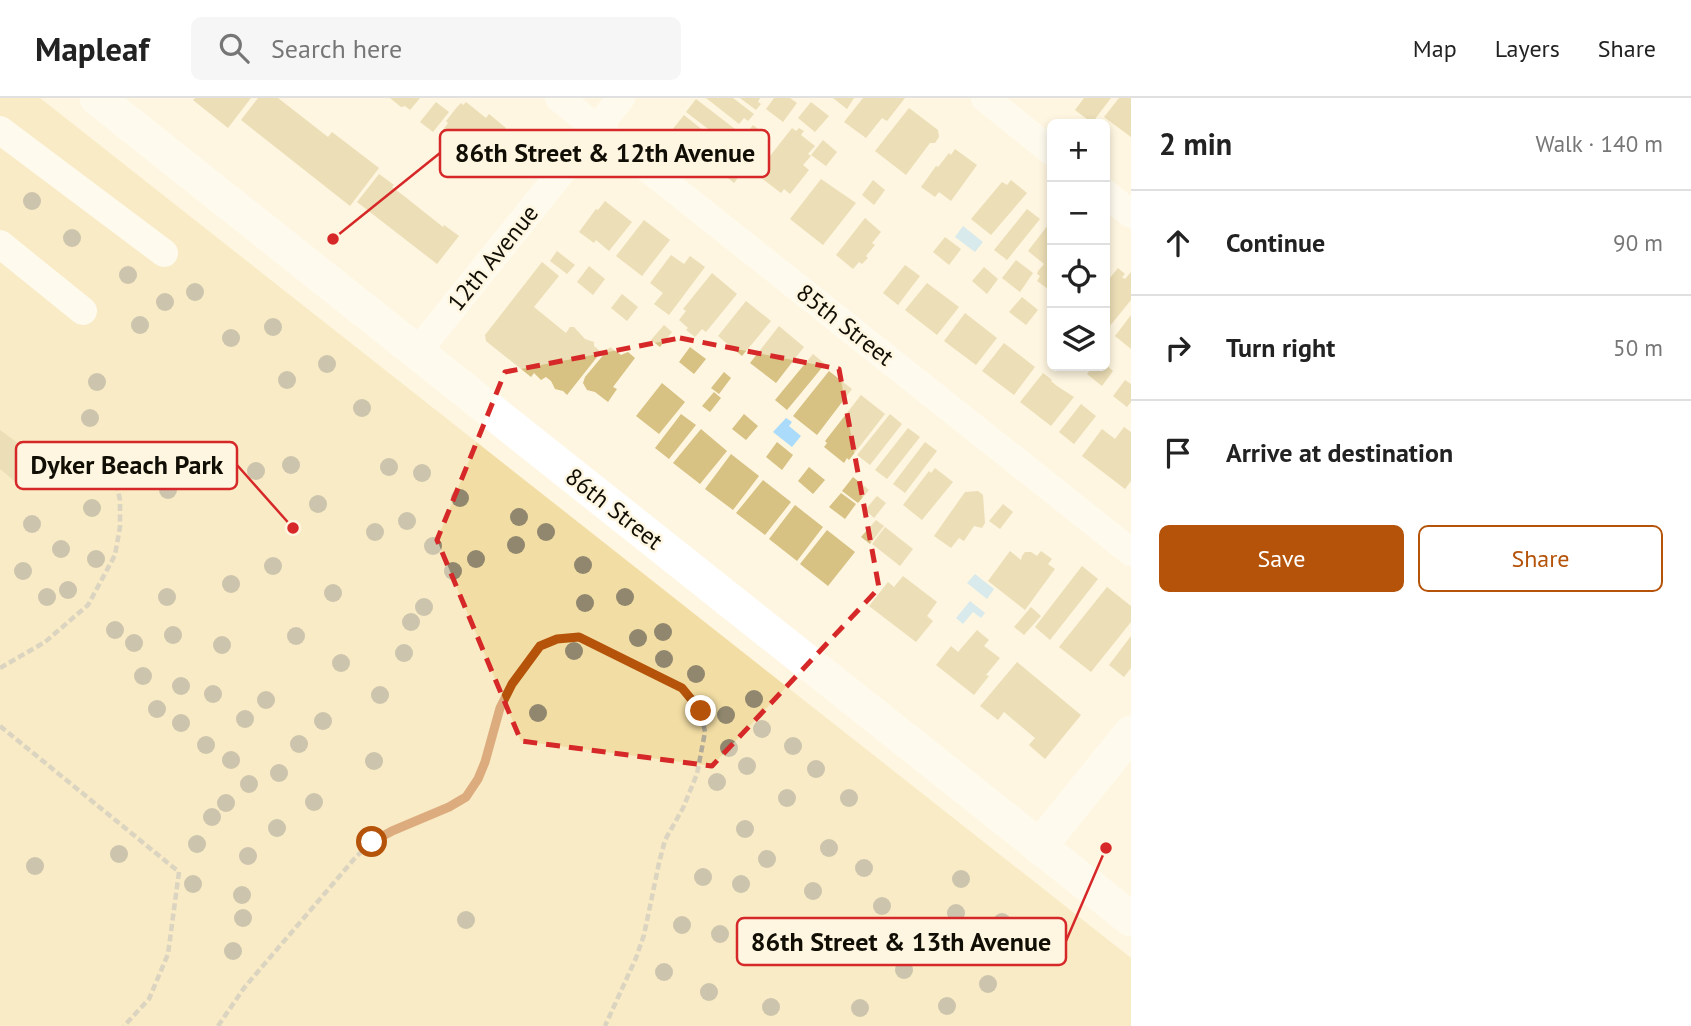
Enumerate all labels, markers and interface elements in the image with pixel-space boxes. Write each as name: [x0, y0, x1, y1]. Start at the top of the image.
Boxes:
search box: [191, 17, 681, 80]
text: Mapleaf: [35, 27, 149, 70]
icon: search: [215, 29, 253, 67]
text: Search here: [271, 32, 402, 65]
text: Map: [1413, 33, 1457, 64]
text: Layers: [1495, 33, 1560, 64]
text: Share: [1598, 33, 1656, 64]
map controls: [1047, 119, 1110, 371]
button: +: [1047, 119, 1110, 182]
text: 2 min: [1159, 124, 1232, 163]
text: Walk · 140 m: [1536, 129, 1663, 158]
callout: 86th Street & 12th Avenue: [440, 130, 769, 177]
text: 86th Street & 12th Avenue: [455, 136, 755, 169]
button: −: [1047, 182, 1110, 245]
street label: 12th Avenue: [440, 198, 545, 317]
icon: ahead: [1159, 224, 1197, 262]
text: Continue: [1226, 226, 1325, 259]
text: 90 m: [1613, 228, 1663, 257]
button: locate: [1047, 245, 1110, 308]
street label: 85th Street: [790, 277, 900, 372]
button: layers: [1047, 308, 1110, 371]
icon: right: [1159, 329, 1197, 367]
text: Turn right: [1226, 331, 1335, 364]
text: 50 m: [1613, 333, 1663, 362]
icon: arrive: [1159, 434, 1197, 472]
text: Arrive at destination: [1226, 436, 1453, 469]
callout: Dyker Beach Park: [16, 442, 237, 489]
text: Dyker Beach Park: [31, 448, 224, 481]
street label: 86th Street: [559, 461, 669, 556]
button: Save: [1159, 525, 1404, 592]
button: Share: [1418, 525, 1663, 592]
route end: [685, 695, 716, 726]
route start: [356, 826, 387, 857]
callout: 86th Street & 13th Avenue: [737, 918, 1066, 965]
text: 86th Street & 13th Avenue: [751, 925, 1051, 958]

